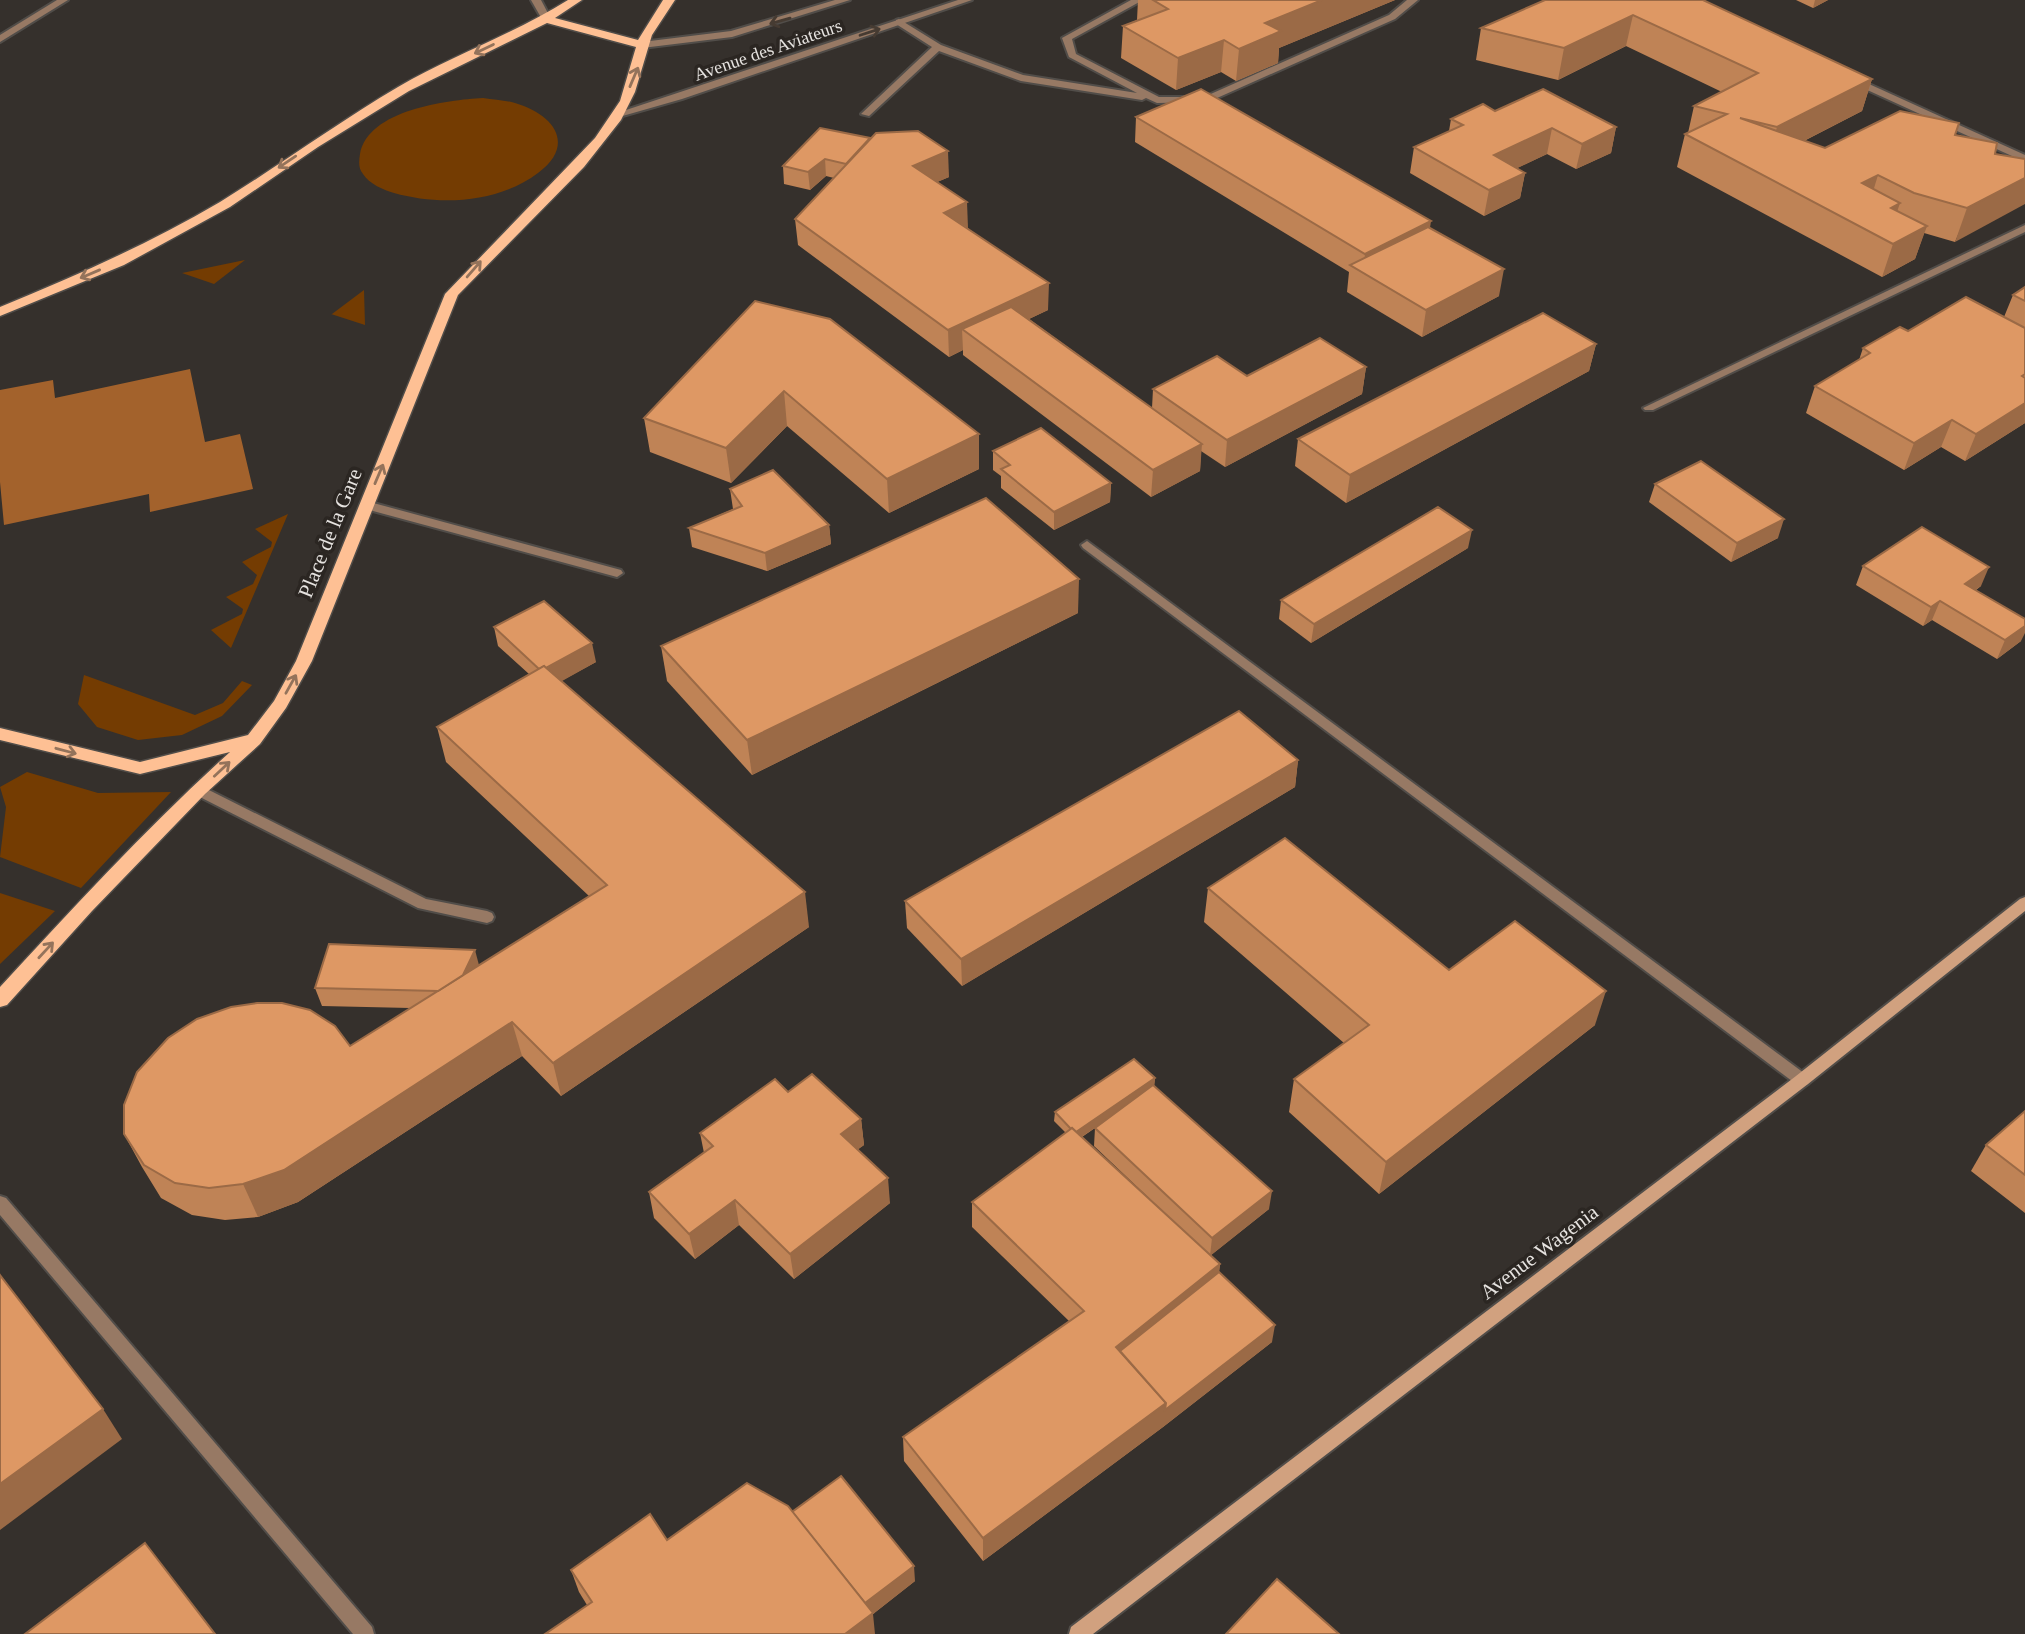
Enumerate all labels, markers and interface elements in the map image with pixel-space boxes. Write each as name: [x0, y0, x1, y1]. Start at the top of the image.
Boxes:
street label: Avenue des Aviateurs: [691, 15, 845, 85]
one-way arrow: [769, 15, 791, 28]
one-way arrow: [859, 24, 881, 37]
one-way arrow: [474, 43, 495, 57]
one-way arrow: [629, 67, 642, 89]
one-way arrow: [278, 155, 297, 169]
one-way arrow: [466, 260, 482, 278]
one-way arrow: [80, 268, 101, 281]
one-way arrow: [373, 463, 386, 485]
street label: Place de la Gare: [293, 465, 367, 601]
one-way arrow: [284, 674, 298, 694]
one-way arrow: [55, 745, 77, 758]
one-way arrow: [213, 761, 230, 778]
one-way arrow: [38, 942, 55, 959]
street label: Avenue Wagenia: [1475, 1199, 1603, 1304]

